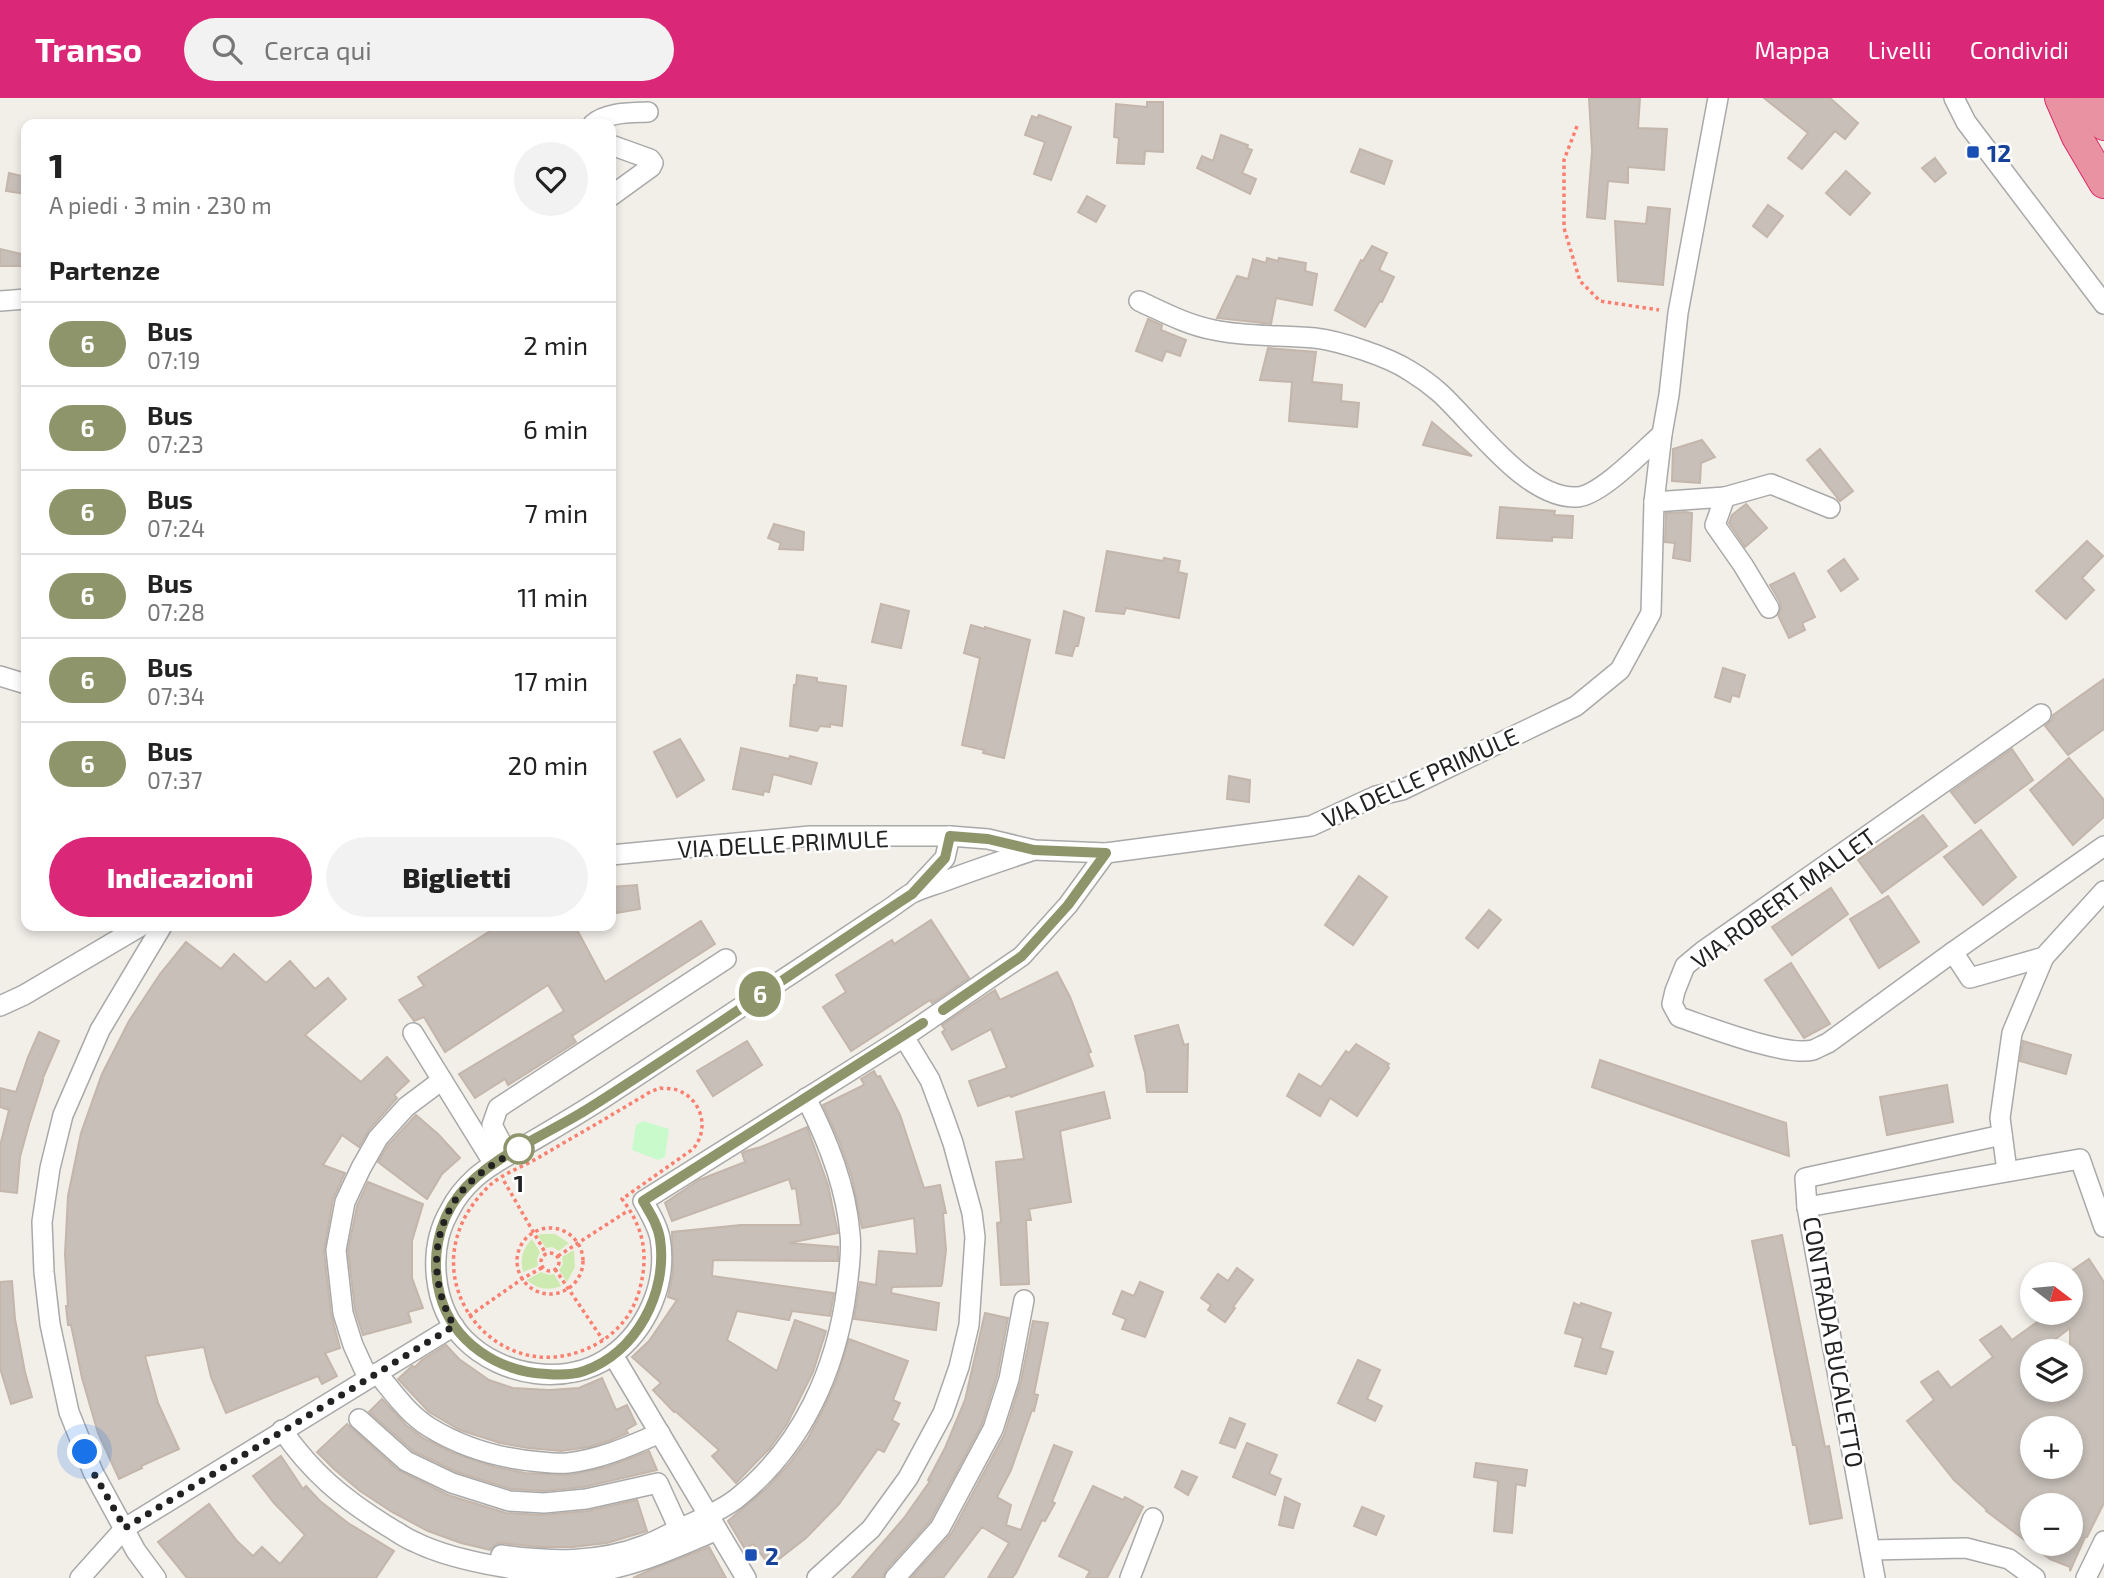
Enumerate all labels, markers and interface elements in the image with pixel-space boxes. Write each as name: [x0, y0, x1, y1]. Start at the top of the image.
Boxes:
search box: [184, 18, 674, 81]
text: Transo: [35, 29, 142, 69]
icon: search: [208, 30, 246, 68]
text: Cerca qui: [264, 34, 372, 65]
text: Mappa: [1754, 35, 1830, 64]
text: Livelli: [1868, 35, 1932, 64]
text: Condividi: [1970, 35, 2069, 64]
place label: 12: [1987, 138, 2011, 167]
button: heart: [514, 142, 588, 216]
marker: 12: [1965, 144, 1981, 160]
text: 1: [49, 145, 64, 185]
text: A piedi · 3 min · 230 m: [49, 191, 272, 219]
text: Partenze: [49, 254, 160, 285]
text: Bus: [147, 315, 193, 346]
text: 6: [80, 329, 95, 358]
text: 2 min: [523, 329, 588, 360]
text: 07:19: [147, 346, 200, 374]
text: Bus: [147, 399, 193, 430]
text: 6: [80, 413, 95, 442]
text: 6 min: [523, 413, 588, 444]
text: 07:23: [147, 430, 204, 458]
text: Bus: [147, 483, 193, 514]
text: 6: [80, 497, 95, 526]
text: 7 min: [525, 497, 588, 528]
text: 07:24: [147, 514, 205, 542]
text: Bus: [147, 567, 193, 598]
text: 6: [80, 581, 95, 610]
text: 11 min: [517, 581, 588, 612]
text: 07:28: [147, 598, 205, 626]
text: Bus: [147, 651, 193, 682]
text: 6: [80, 665, 95, 694]
text: 17 min: [514, 665, 588, 696]
text: 07:34: [147, 682, 205, 710]
street label: VIA DELLE PRIMULE: [1317, 721, 1523, 833]
text: Bus: [147, 735, 193, 766]
text: 6: [80, 749, 95, 778]
text: 20 min: [508, 749, 588, 780]
text: 07:37: [147, 766, 203, 794]
street label: VIA ROBERT MALLET: [1685, 821, 1881, 975]
street label: VIA DELLE PRIMULE: [677, 823, 889, 863]
button: Indicazioni: [49, 837, 312, 917]
button: Biglietti: [326, 837, 588, 917]
line badge: 6: [737, 971, 783, 1017]
text: 6: [753, 979, 767, 1008]
marker: 1: [504, 1134, 534, 1164]
place label: 1: [514, 1168, 524, 1197]
street label: CONTRADA BUCALETTO: [1798, 1214, 1870, 1470]
north arrow: [2020, 1262, 2082, 1325]
map controls: [2020, 1262, 2083, 1556]
button: layers: [2020, 1339, 2083, 1402]
button: +: [2020, 1416, 2083, 1479]
your location: [67, 1434, 102, 1469]
button: −: [2020, 1493, 2083, 1556]
place label: 2: [765, 1541, 779, 1570]
marker: 2: [743, 1547, 759, 1563]

